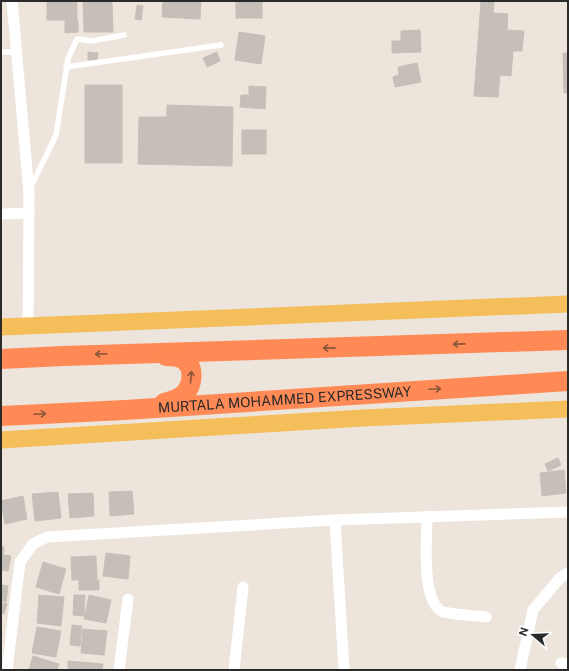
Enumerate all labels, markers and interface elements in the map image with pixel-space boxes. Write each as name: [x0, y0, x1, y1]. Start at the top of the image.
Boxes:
one-way arrow: [453, 341, 466, 348]
one-way arrow: [323, 344, 336, 351]
one-way arrow: [95, 351, 108, 358]
one-way arrow: [187, 371, 194, 384]
street label: MURTALA MOHAMMED EXPRESSWAY: [157, 383, 412, 416]
one-way arrow: [428, 385, 441, 392]
one-way arrow: [33, 410, 46, 417]
north arrow: [513, 615, 553, 655]
text: N: [516, 626, 531, 638]

